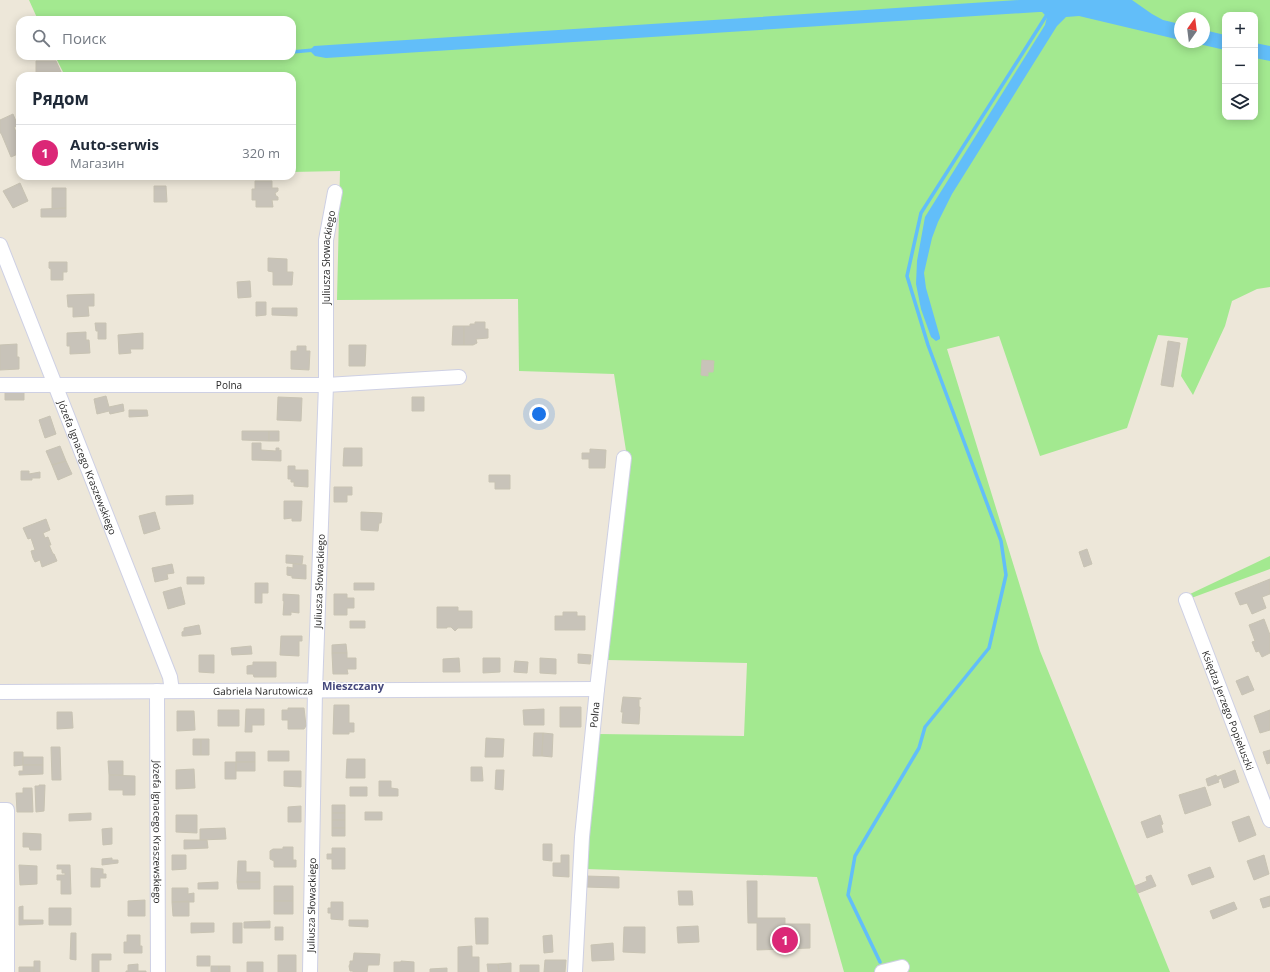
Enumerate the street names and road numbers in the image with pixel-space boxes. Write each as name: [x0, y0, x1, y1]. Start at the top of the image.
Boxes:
street label: Juliusza Słowackiego: [319, 209, 338, 306]
street label: Polna: [216, 378, 242, 392]
street label: Józefa Ignacego Kraszewskiego: [54, 397, 120, 537]
street label: Juliusza Słowackiego: [310, 534, 328, 630]
street label: Księdza Jerzego Popiełuszki: [1199, 648, 1257, 772]
street label: Gabriela Narutowicza: [213, 683, 313, 698]
street label: Polna: [586, 701, 603, 729]
street label: Józefa Ignacego Kraszewskiego: [150, 759, 165, 904]
street label: Juliusza Słowackiego: [303, 858, 319, 953]

